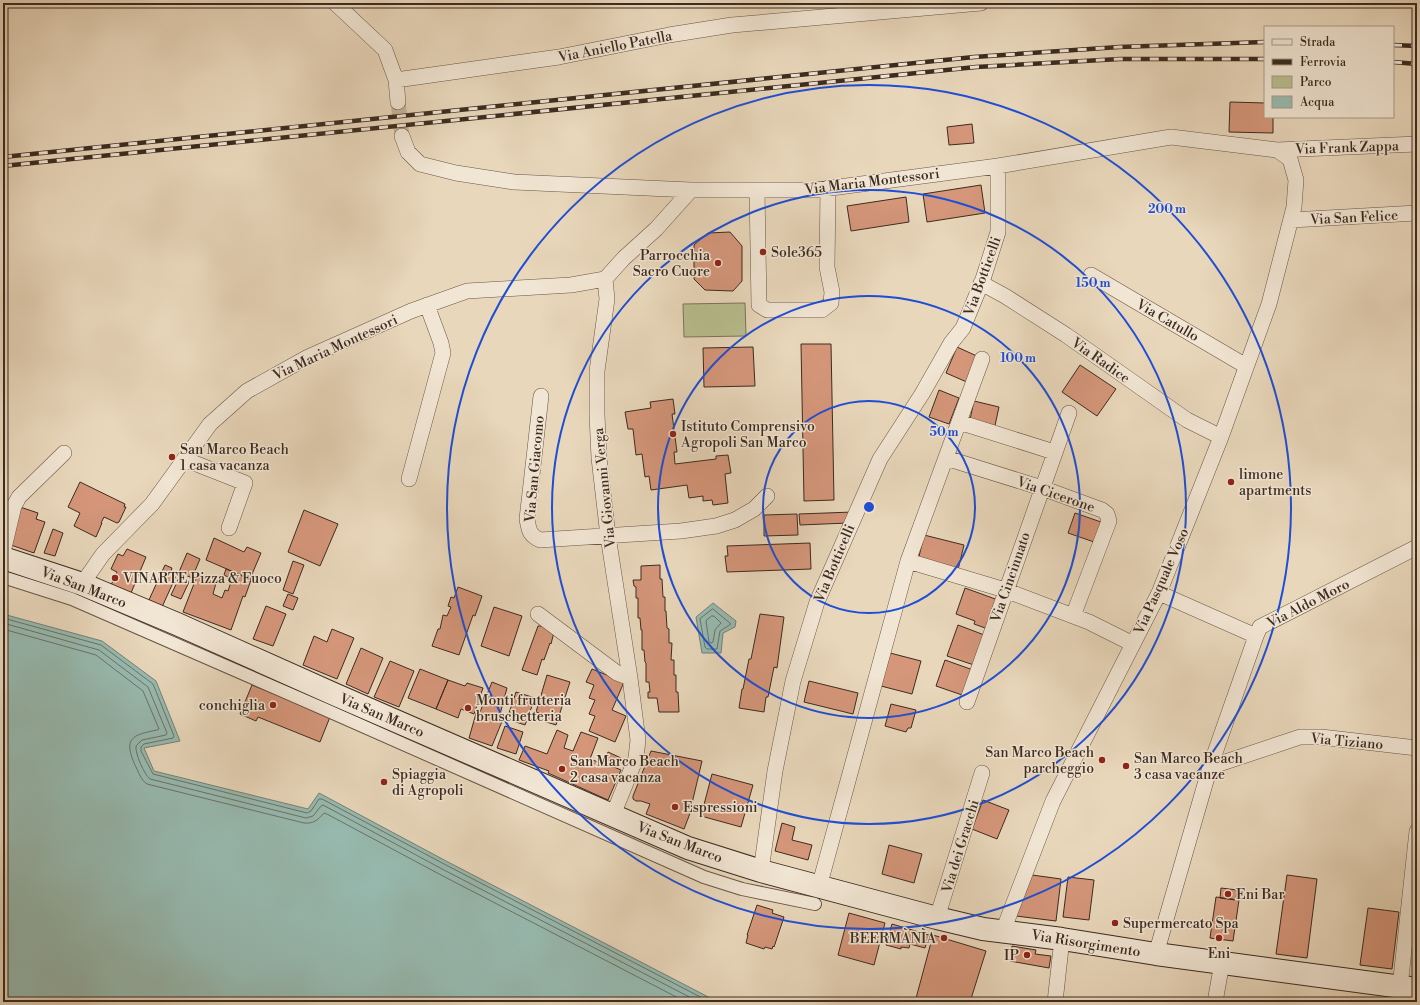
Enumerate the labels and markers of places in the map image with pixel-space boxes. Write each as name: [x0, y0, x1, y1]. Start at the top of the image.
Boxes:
place label: Sole365: [771, 244, 822, 262]
place label: Parrocchia Sacro Cuore: [633, 247, 711, 281]
marker: Sole365: [758, 247, 768, 257]
marker: Parrocchia Sacro Cuore: [713, 258, 723, 268]
place label: Istituto Comprensivo Agropoli San Marco: [680, 418, 815, 452]
marker: Istituto Comprensivo Agropoli San Marco: [668, 429, 678, 439]
place label: San Marco Beach 1 casa vacanza: [180, 441, 289, 475]
marker: San Marco Beach 1 casa vacanza: [167, 452, 177, 462]
place label: limone apartments: [1239, 466, 1311, 500]
marker: limone apartments: [1226, 477, 1236, 487]
centre of rings: [862, 500, 876, 514]
place label: VINARTE Pizza & Fuoco: [122, 570, 282, 588]
marker: VINARTE Pizza & Fuoco: [110, 573, 120, 583]
place label: Monti frutteria bruschetteria: [476, 692, 572, 726]
place label: conchiglia: [199, 697, 266, 715]
marker: conchiglia: [268, 700, 278, 710]
marker: Monti frutteria bruschetteria: [463, 703, 473, 713]
place label: San Marco Beach parcheggio: [985, 744, 1095, 778]
place label: San Marco Beach 3 casa vacanze: [1134, 750, 1243, 784]
place label: San Marco Beach 2 casa vacanza: [570, 753, 679, 787]
marker: San Marco Beach parcheggio: [1097, 755, 1107, 765]
marker: San Marco Beach 3 casa vacanze: [1121, 761, 1131, 771]
marker: San Marco Beach 2 casa vacanza: [557, 764, 567, 774]
place label: Spiaggia di Agropoli: [392, 766, 464, 800]
marker: Spiaggia di Agropoli: [379, 777, 389, 787]
place label: Espressioni: [683, 799, 758, 817]
marker: Espressioni: [670, 802, 680, 812]
place label: Eni Bar: [1236, 886, 1285, 904]
marker: Eni Bar: [1223, 889, 1233, 899]
place label: Supermercato Spa: [1123, 915, 1240, 933]
marker: Supermercato Spa: [1110, 918, 1120, 928]
place label: BEERMÀNÌA: [849, 928, 936, 948]
marker: BEERMÀNÌA: [939, 933, 949, 943]
marker: Eni: [1214, 933, 1224, 943]
place label: Eni: [1208, 945, 1231, 963]
place label: IP: [1004, 947, 1019, 965]
marker: IP: [1022, 950, 1032, 960]

